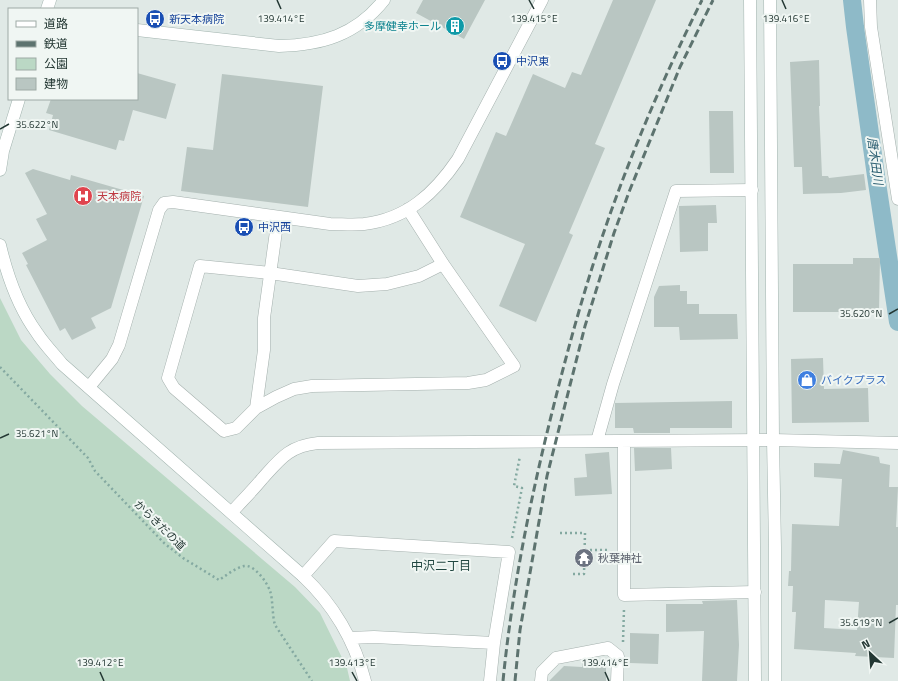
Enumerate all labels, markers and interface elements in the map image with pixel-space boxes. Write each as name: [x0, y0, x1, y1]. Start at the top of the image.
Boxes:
legend: [8, 8, 138, 100]
bus stop icon: 新天本病院: [144, 8, 166, 30]
place label: 新天本病院: [169, 11, 224, 27]
text: 139.414°E: [258, 11, 305, 26]
text: 139.415°E: [511, 11, 558, 26]
text: 139.416°E: [763, 11, 810, 26]
text: 道路: [44, 14, 68, 33]
building icon: 多摩健幸ホール: [444, 15, 466, 37]
place label: 多摩健幸ホール: [364, 18, 441, 34]
text: 鉄道: [44, 34, 68, 53]
bus stop icon: 中沢東: [491, 50, 513, 72]
place label: 中沢東: [516, 53, 549, 69]
text: 公園: [44, 54, 68, 73]
text: 建物: [44, 74, 68, 93]
text: 35.622°N: [16, 117, 58, 132]
water label: 唐木田川: [863, 136, 889, 188]
hospital icon: 天本病院: [72, 185, 94, 207]
place label: 天本病院: [97, 188, 141, 204]
bus stop icon: 中沢西: [233, 216, 255, 238]
place label: 中沢西: [258, 219, 291, 235]
text: 35.620°N: [840, 306, 882, 321]
shop icon: バイクプラス: [796, 369, 818, 391]
place label: バイクプラス: [821, 372, 887, 388]
text: 35.621°N: [16, 426, 58, 441]
street label: からきだの道: [131, 496, 189, 554]
temple icon: 秋葉神社: [573, 547, 595, 569]
place label: 秋葉神社: [598, 550, 642, 566]
district label: 中沢二丁目: [411, 556, 471, 575]
text: 35.619°N: [840, 615, 882, 630]
north arrow: [850, 633, 890, 673]
text: N: [859, 635, 873, 653]
text: 139.412°E: [77, 655, 124, 670]
text: 139.413°E: [329, 655, 376, 670]
text: 139.414°E: [582, 655, 629, 670]

